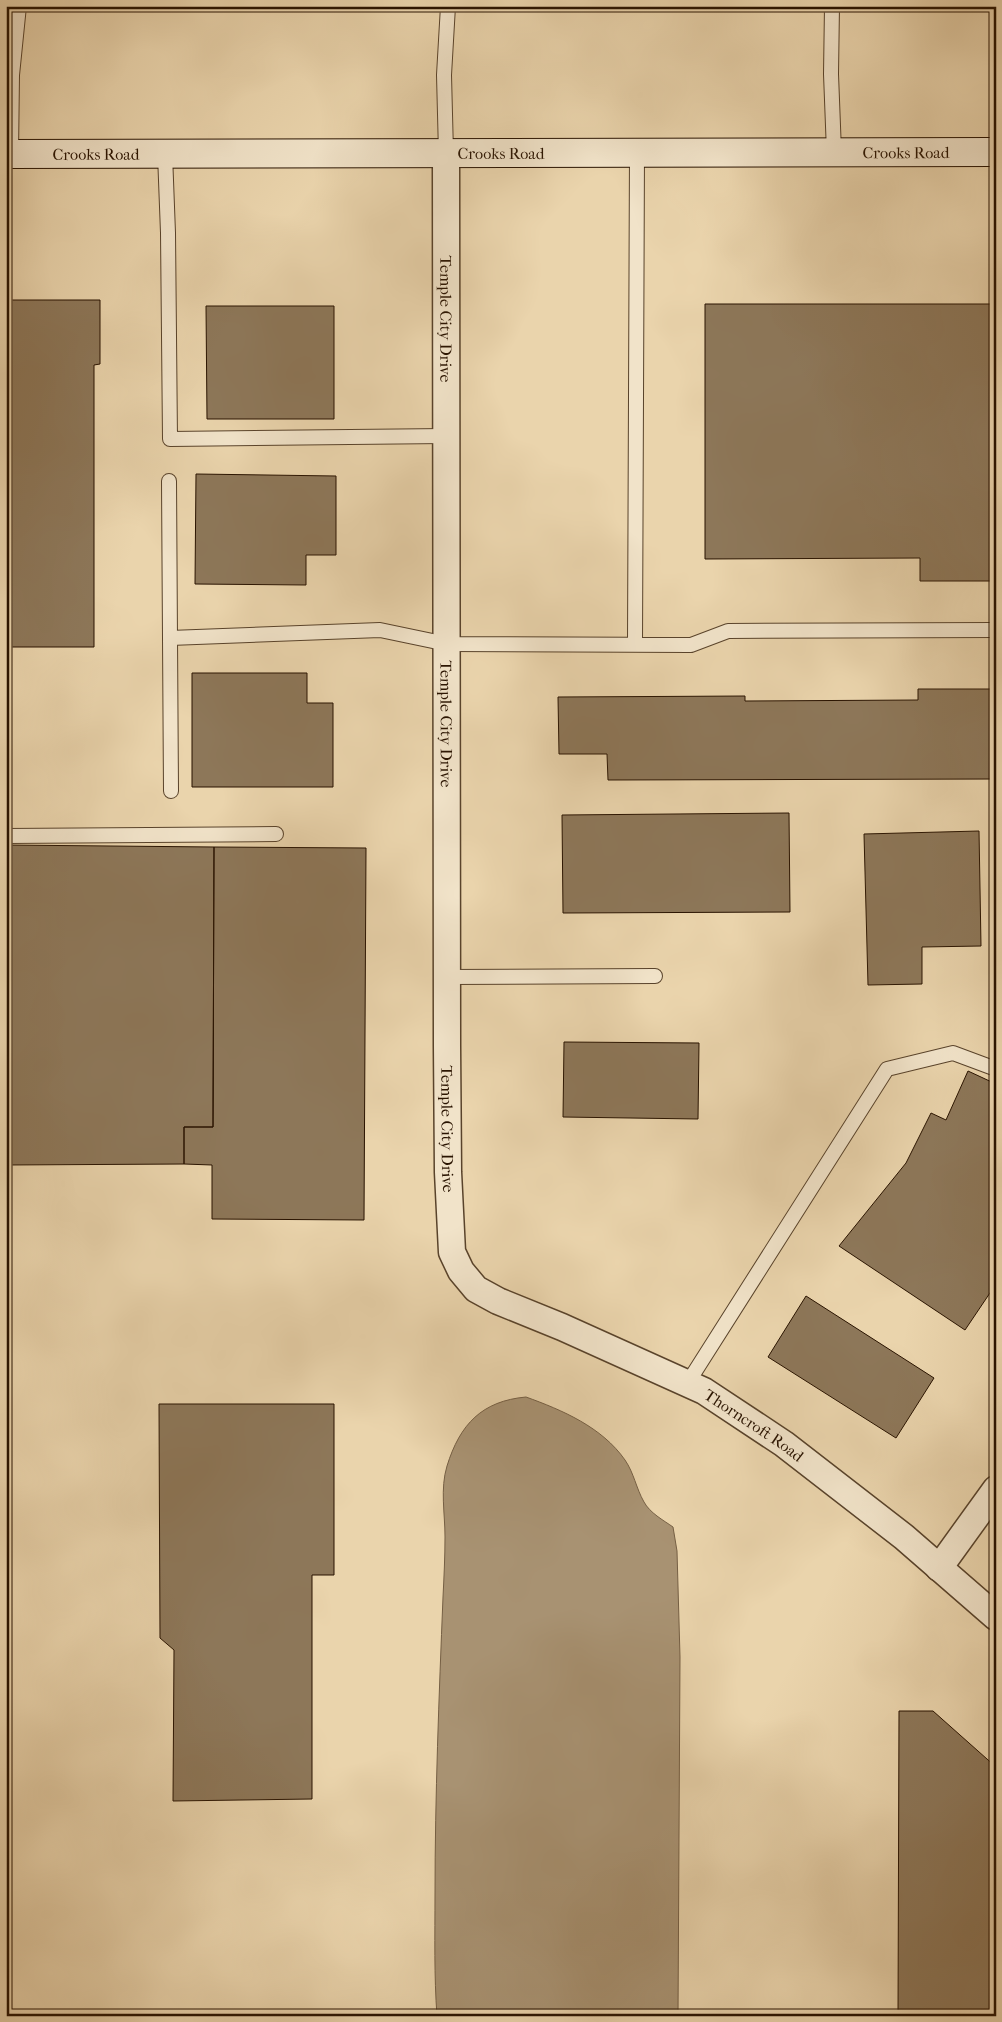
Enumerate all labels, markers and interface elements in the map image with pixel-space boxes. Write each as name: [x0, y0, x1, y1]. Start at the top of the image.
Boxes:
street label: Crooks Road: [863, 143, 950, 162]
street label: Crooks Road: [458, 144, 545, 163]
street label: Crooks Road: [53, 145, 140, 164]
street label: Temple City Drive: [436, 256, 455, 383]
street label: Temple City Drive: [437, 661, 456, 788]
street label: Temple City Drive: [437, 1065, 458, 1193]
street label: Thorncroft Road: [701, 1385, 808, 1466]

